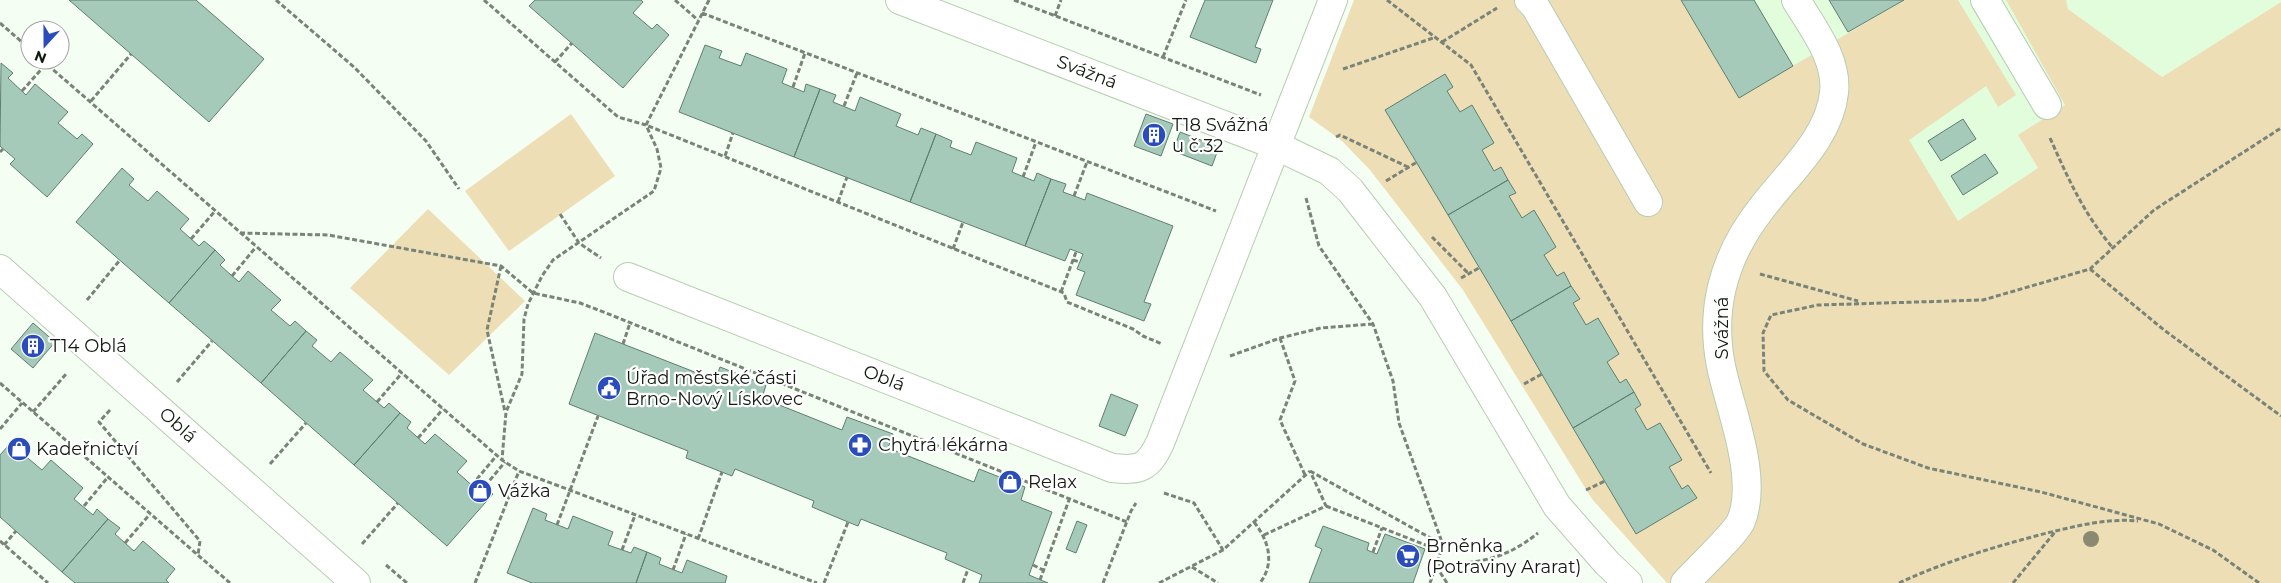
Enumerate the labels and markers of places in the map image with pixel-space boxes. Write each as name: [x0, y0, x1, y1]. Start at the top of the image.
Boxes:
place label: T18 Svážná u č.32: [1172, 114, 1269, 157]
building icon: T18 Svážná u č.32: [1141, 122, 1167, 148]
building icon: T14 Oblá: [20, 333, 46, 359]
place label: T14 Oblá: [50, 335, 127, 357]
place label: Úřad městské části Brno-Nový Lískovec: [626, 367, 803, 410]
public building icon: Úřad městské části Brno-Nový Lískovec: [596, 375, 622, 401]
pharmacy icon: Chytrá lékárna: [847, 432, 873, 458]
place label: Chytrá lékárna: [878, 434, 1008, 456]
shop icon: Kadeřnictví: [6, 436, 32, 462]
place label: Kadeřnictví: [36, 438, 139, 460]
shop icon: Relax: [997, 469, 1023, 495]
place label: Relax: [1028, 471, 1077, 493]
shop icon: Vážka: [467, 478, 493, 504]
place label: Vážka: [498, 480, 551, 502]
place label: Brněnka (Potraviny Ararat): [1426, 535, 1581, 578]
supermarket icon: Brněnka (Potraviny Ararat): [1395, 543, 1421, 569]

